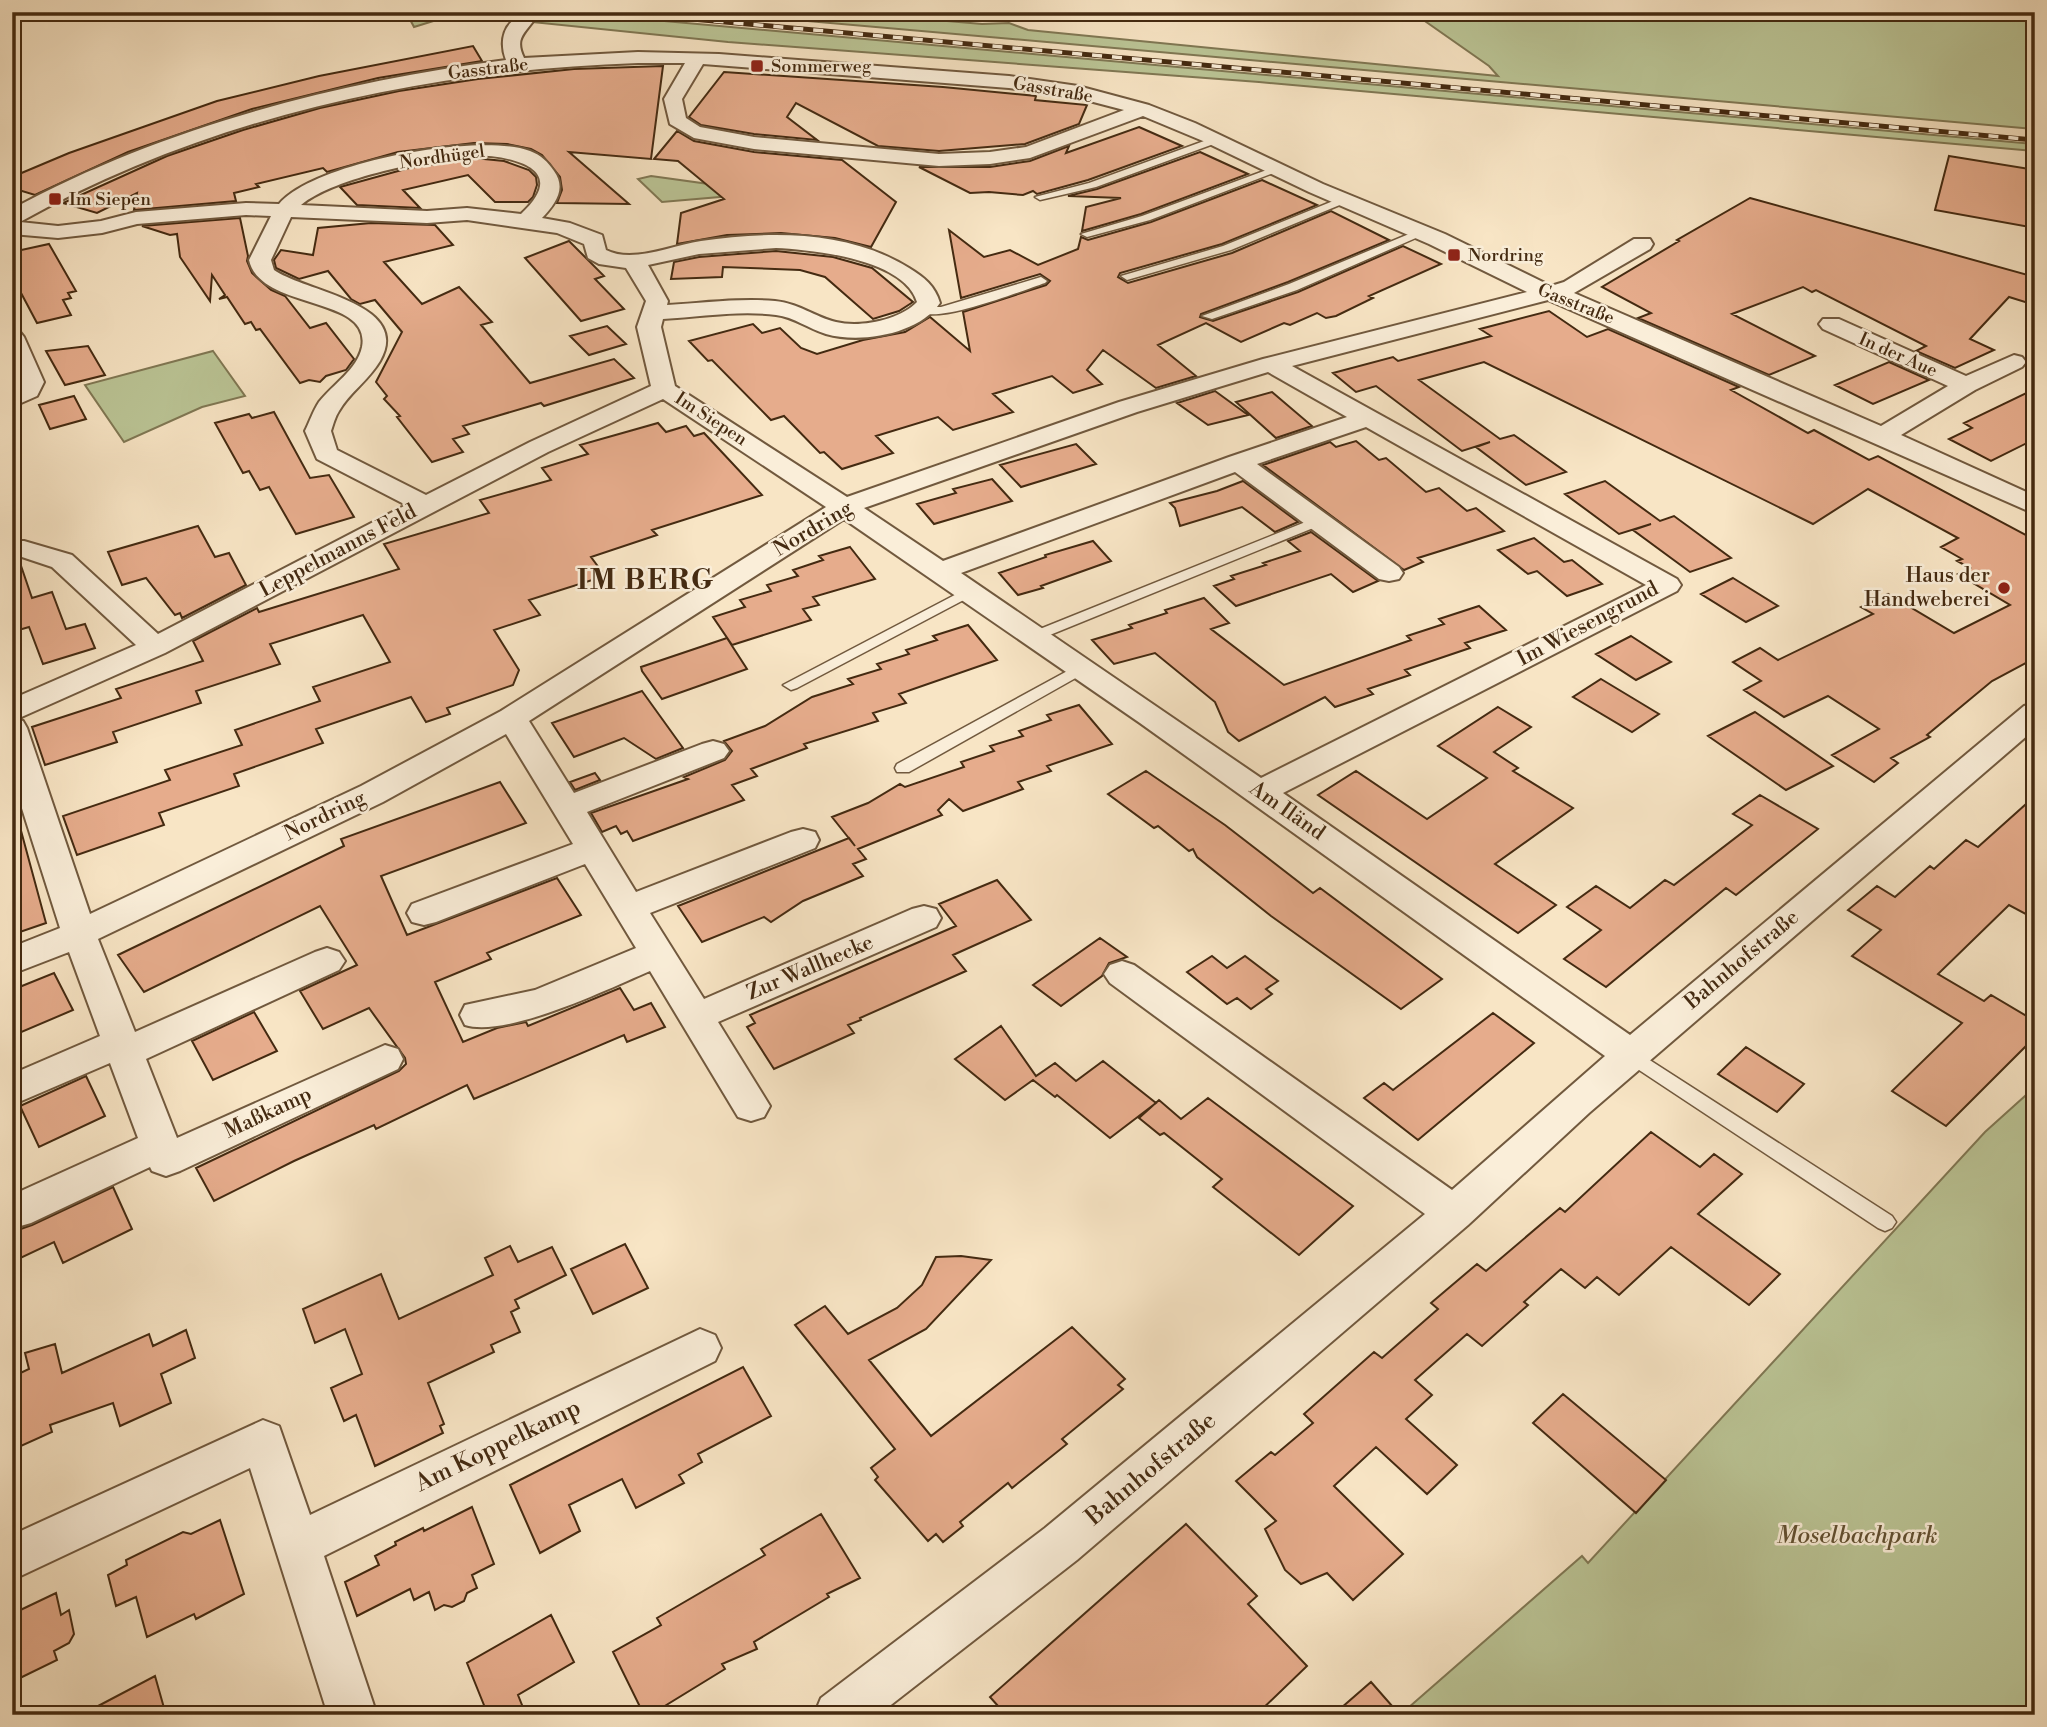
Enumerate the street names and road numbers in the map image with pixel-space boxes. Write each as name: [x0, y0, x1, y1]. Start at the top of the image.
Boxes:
street label: Gasstraße: [447, 53, 529, 85]
street label: Gasstraße: [1011, 72, 1095, 108]
street label: Nordhügel: [398, 140, 487, 174]
street label: Gasstraße: [1534, 278, 1618, 330]
street label: In der Aue: [1855, 327, 1941, 383]
street label: Im Siepen: [670, 387, 752, 451]
street label: Nordring: [769, 495, 857, 563]
street label: Leppelmanns Feld: [255, 499, 421, 603]
street label: Im Wiesengrund: [1513, 576, 1663, 672]
street label: Am Iländ: [1243, 775, 1330, 846]
street label: Nordring: [280, 785, 370, 847]
street label: Bahnhofstraße: [1679, 905, 1804, 1016]
street label: Zur Wallhecke: [743, 930, 877, 1006]
street label: Maßkamp: [220, 1081, 316, 1145]
street label: Am Koppelkamp: [409, 1393, 586, 1499]
street label: Bahnhofstraße: [1079, 1406, 1222, 1533]

